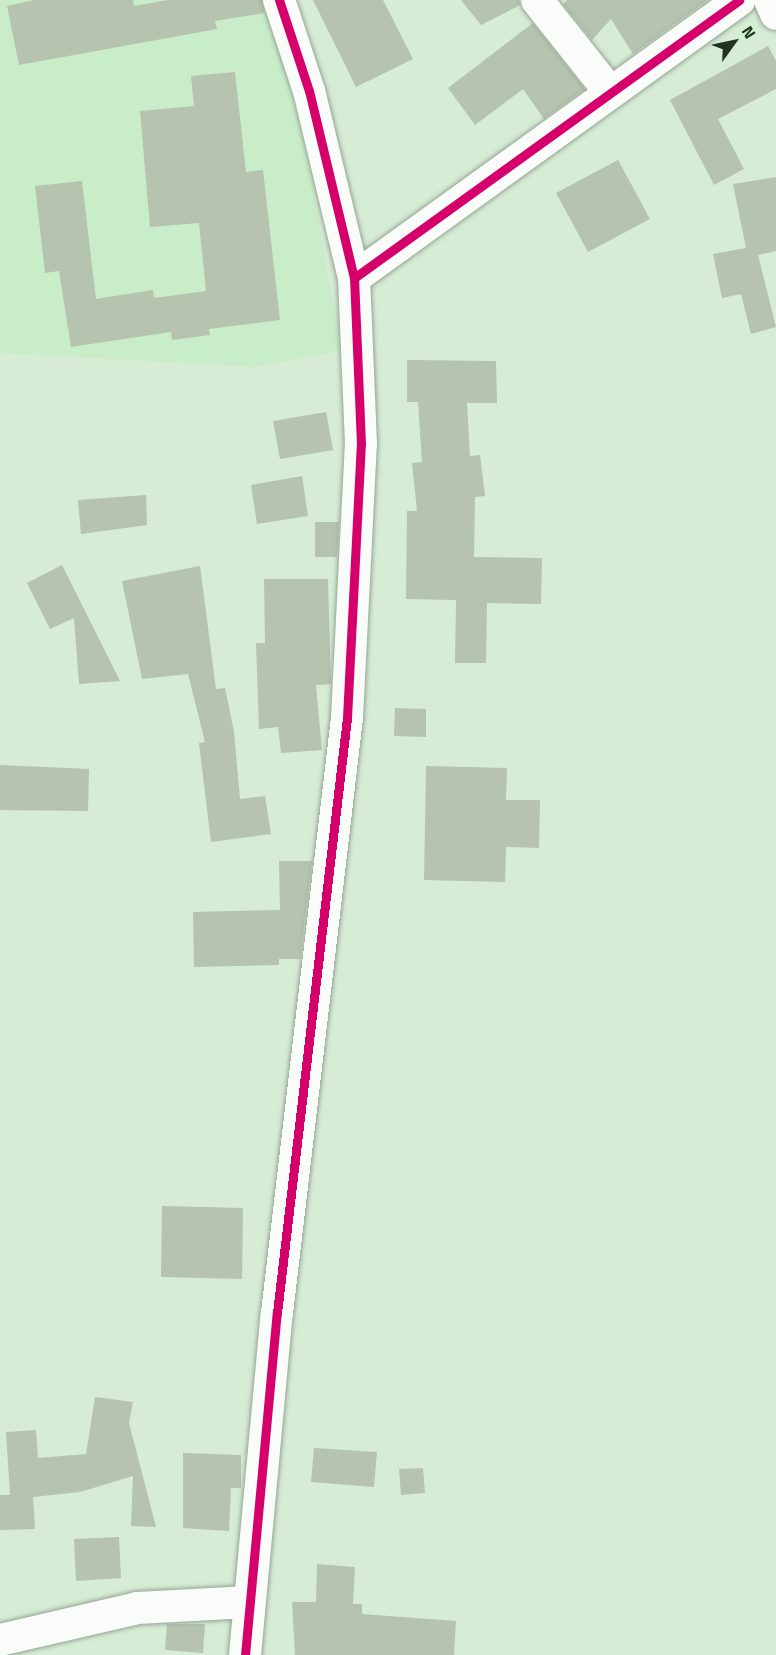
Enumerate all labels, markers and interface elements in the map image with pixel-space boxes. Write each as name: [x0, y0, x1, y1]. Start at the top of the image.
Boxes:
north arrow: [704, 12, 764, 72]
text: N: [736, 21, 762, 43]

